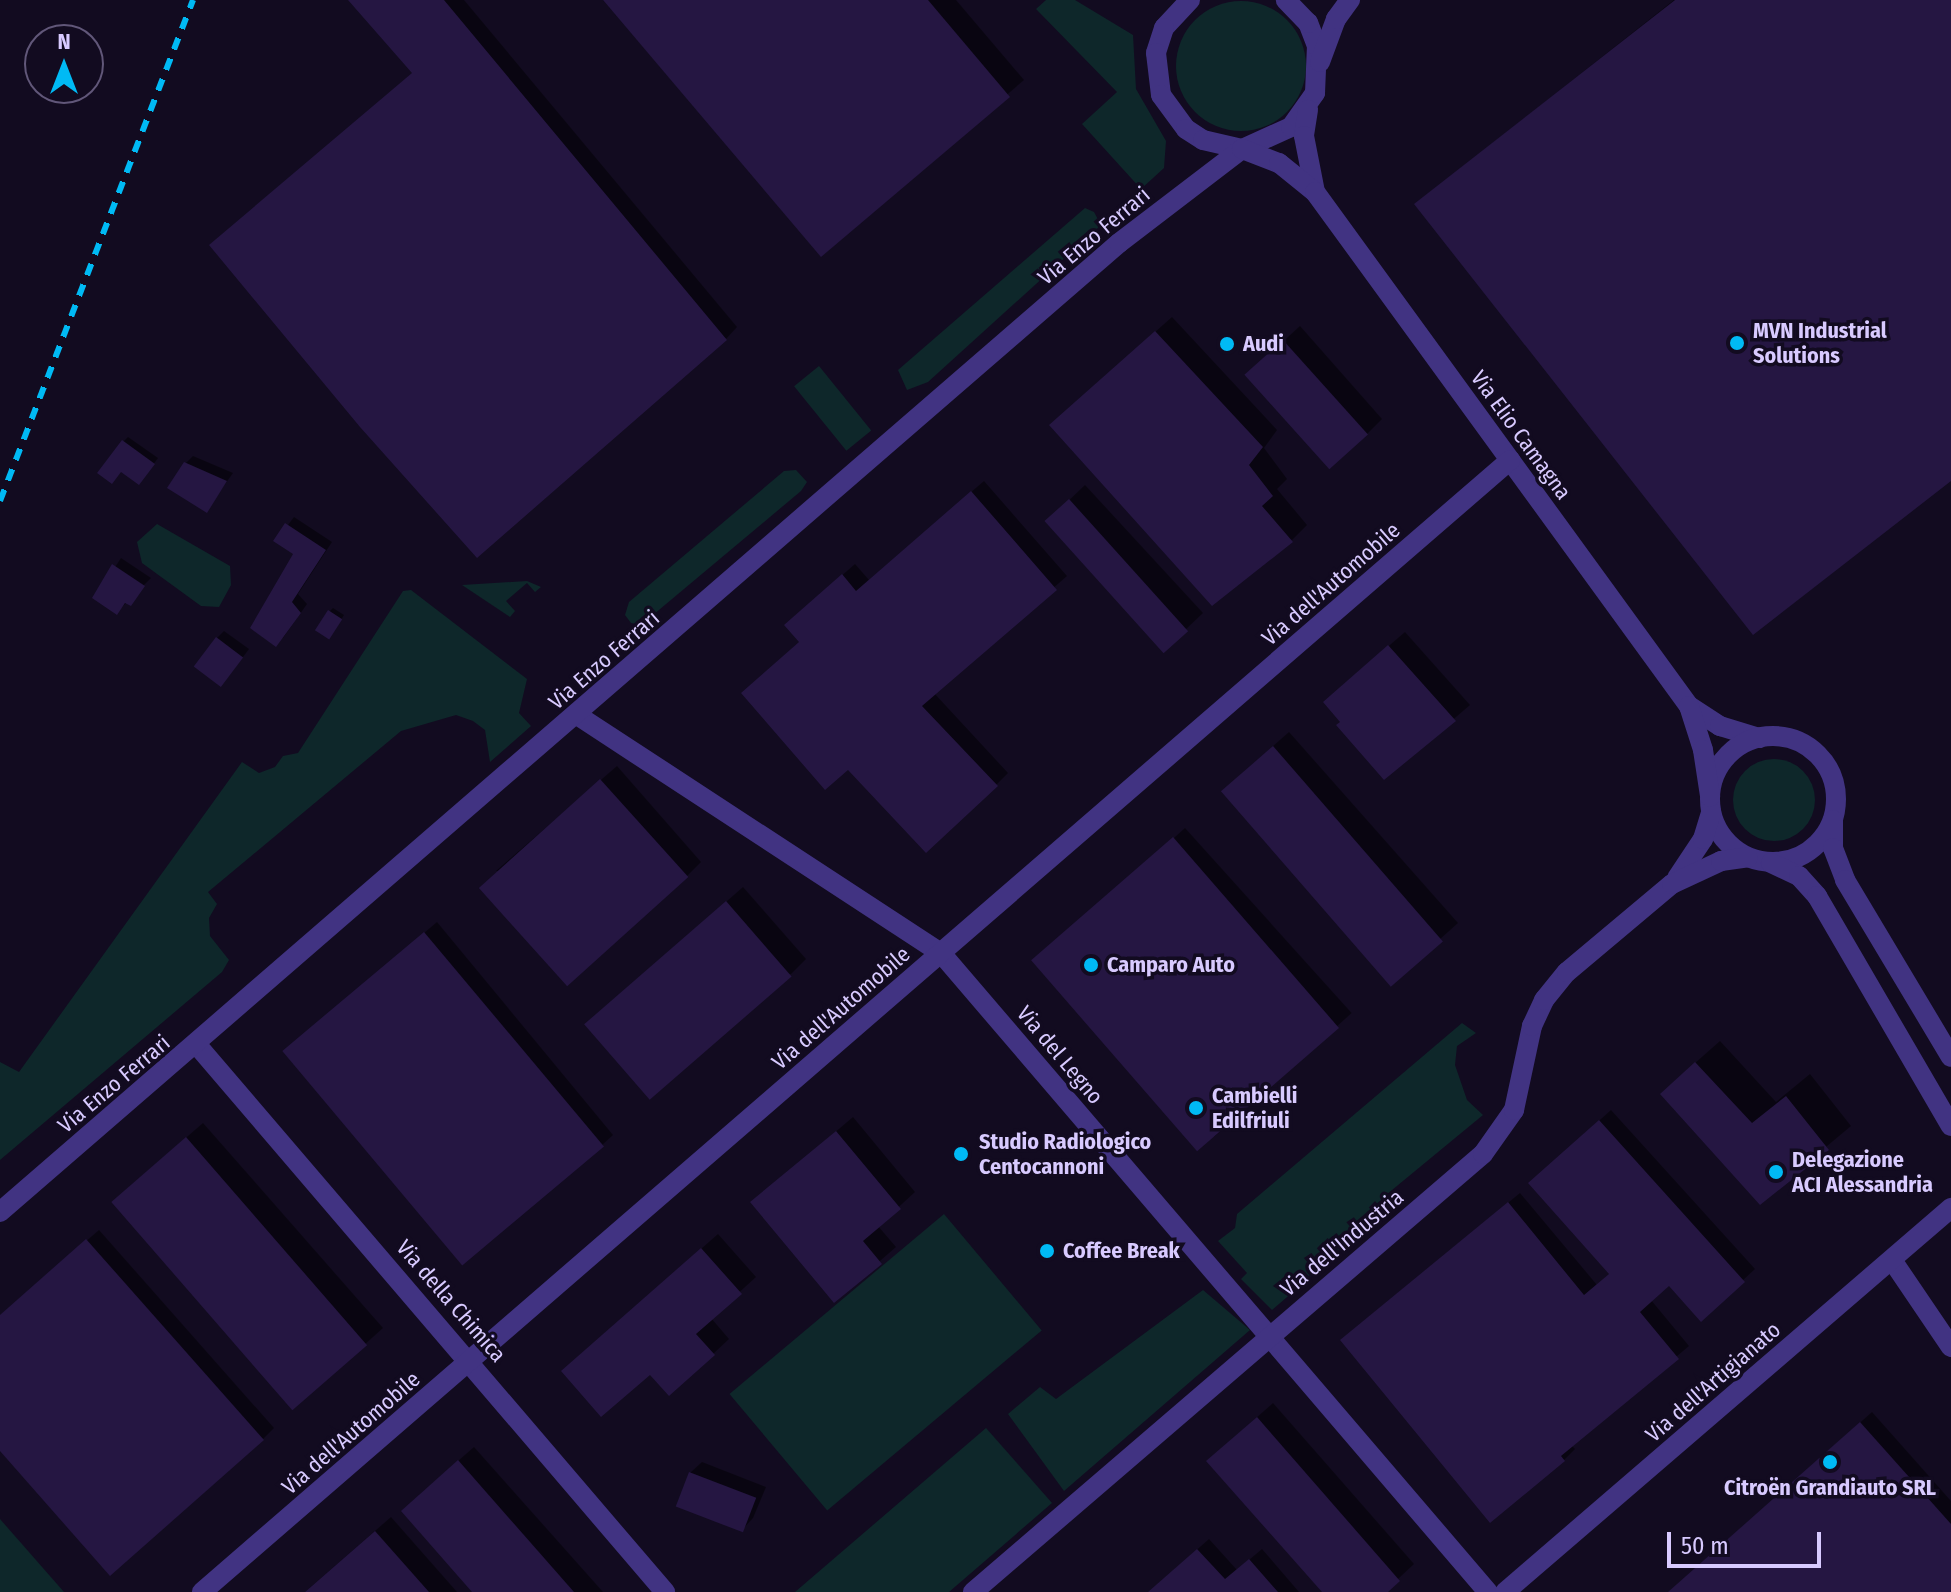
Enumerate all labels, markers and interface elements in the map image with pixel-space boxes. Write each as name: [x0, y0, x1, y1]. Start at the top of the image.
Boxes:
north arrow: [24, 24, 104, 104]
text: N: [57, 28, 71, 55]
street label: Via Enzo Ferrari: [1033, 182, 1155, 290]
place label: MVN Industrial Solutions: [1753, 317, 1887, 368]
place label: Audi: [1243, 331, 1284, 357]
marker: MVN Industrial Solutions: [1728, 334, 1746, 352]
marker: Audi: [1218, 335, 1236, 353]
street label: Via Elio Camagna: [1465, 365, 1577, 505]
street label: Via dell'Automobile: [1257, 517, 1405, 651]
street label: Via Enzo Ferrari: [543, 605, 665, 715]
street label: Via dell'Automobile: [767, 941, 915, 1075]
place label: Camparo Auto: [1107, 952, 1235, 978]
marker: Camparo Auto: [1082, 956, 1100, 974]
street label: Via del Legno: [1011, 1001, 1109, 1109]
street label: Via Enzo Ferrari: [53, 1030, 175, 1138]
place label: Cambielli Edilfriuli: [1212, 1082, 1298, 1134]
marker: Cambielli Edilfriuli: [1187, 1099, 1205, 1117]
place label: Studio Radiologico Centocannoni: [979, 1128, 1151, 1180]
marker: Studio Radiologico Centocannoni: [950, 1143, 972, 1165]
place label: Delegazione ACI Alessandria: [1792, 1146, 1933, 1198]
marker: Delegazione ACI Alessandria: [1767, 1163, 1785, 1181]
street label: Via dell'Industria: [1275, 1184, 1409, 1302]
street label: Via della Chimica: [391, 1234, 511, 1368]
place label: Coffee Break: [1063, 1238, 1180, 1264]
marker: Coffee Break: [1038, 1242, 1056, 1260]
street label: Via dell'Artigianato: [1640, 1316, 1786, 1448]
street label: Via dell'Automobile: [277, 1366, 425, 1500]
marker: Citroën Grandiauto SRL: [1821, 1453, 1839, 1471]
place label: Citroën Grandiauto SRL: [1724, 1475, 1936, 1501]
scale bar: [1671, 1516, 1825, 1566]
text: 50 m: [1681, 1532, 1729, 1560]

